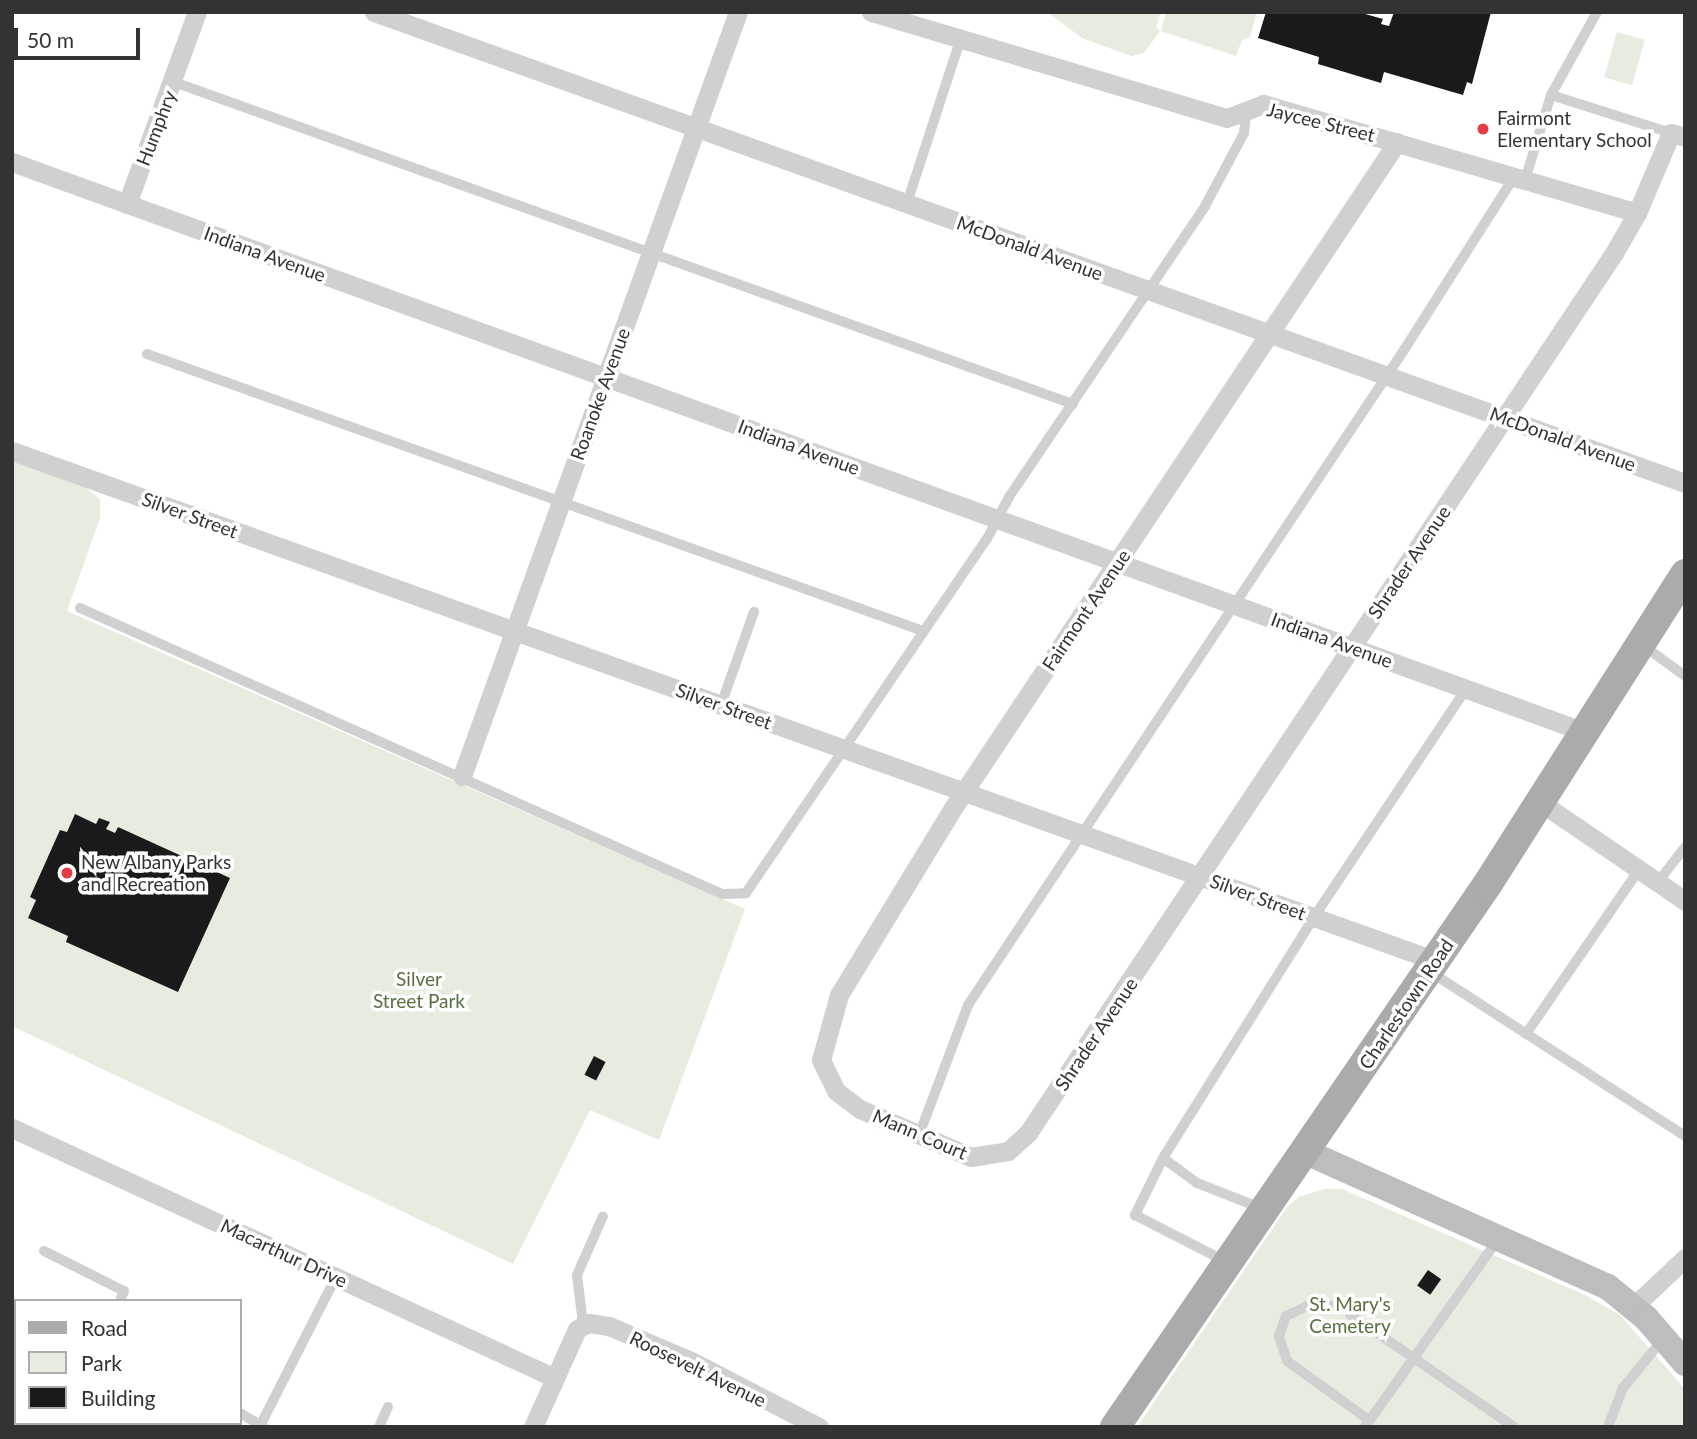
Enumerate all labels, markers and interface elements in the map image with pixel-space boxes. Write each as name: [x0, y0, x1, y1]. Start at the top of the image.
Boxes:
scale bar: [18, 14, 144, 58]
text: 50 m: [27, 27, 74, 52]
street label: Humphry: [131, 87, 181, 169]
street label: Jaycee Street: [1265, 98, 1377, 146]
place label: Fairmont Elementary School: [1497, 107, 1652, 151]
marker: Fairmont Elementary School: [1475, 121, 1491, 137]
street label: McDonald Avenue: [954, 211, 1106, 285]
street label: Indiana Avenue: [201, 221, 329, 287]
street label: Roanoke Avenue: [565, 324, 635, 464]
street label: McDonald Avenue: [1487, 402, 1639, 476]
street label: Indiana Avenue: [735, 414, 863, 480]
street label: Silver Street: [139, 487, 241, 543]
street label: Shrader Avenue: [1363, 501, 1455, 623]
street label: Fairmont Avenue: [1037, 545, 1135, 675]
street label: Indiana Avenue: [1268, 607, 1396, 673]
street label: Silver Street: [673, 678, 775, 734]
place label: New Albany Parks and Recreation: [81, 851, 233, 895]
marker: New Albany Parks and Recreation: [59, 865, 75, 881]
street label: Silver Street: [1207, 869, 1309, 925]
street label: Charlestown Road: [1354, 934, 1458, 1074]
park label: Silver Street Park: [373, 968, 465, 1012]
street label: Shrader Avenue: [1050, 973, 1142, 1095]
street label: Mann Court: [869, 1104, 971, 1164]
street label: Macarthur Drive: [217, 1214, 351, 1292]
park label: St. Mary's Cemetery: [1309, 1293, 1391, 1337]
legend: [14, 1299, 242, 1425]
text: Road: [81, 1315, 128, 1340]
street label: Roosevelt Avenue: [626, 1326, 770, 1412]
text: Park: [81, 1350, 122, 1375]
text: Building: [81, 1385, 156, 1410]

